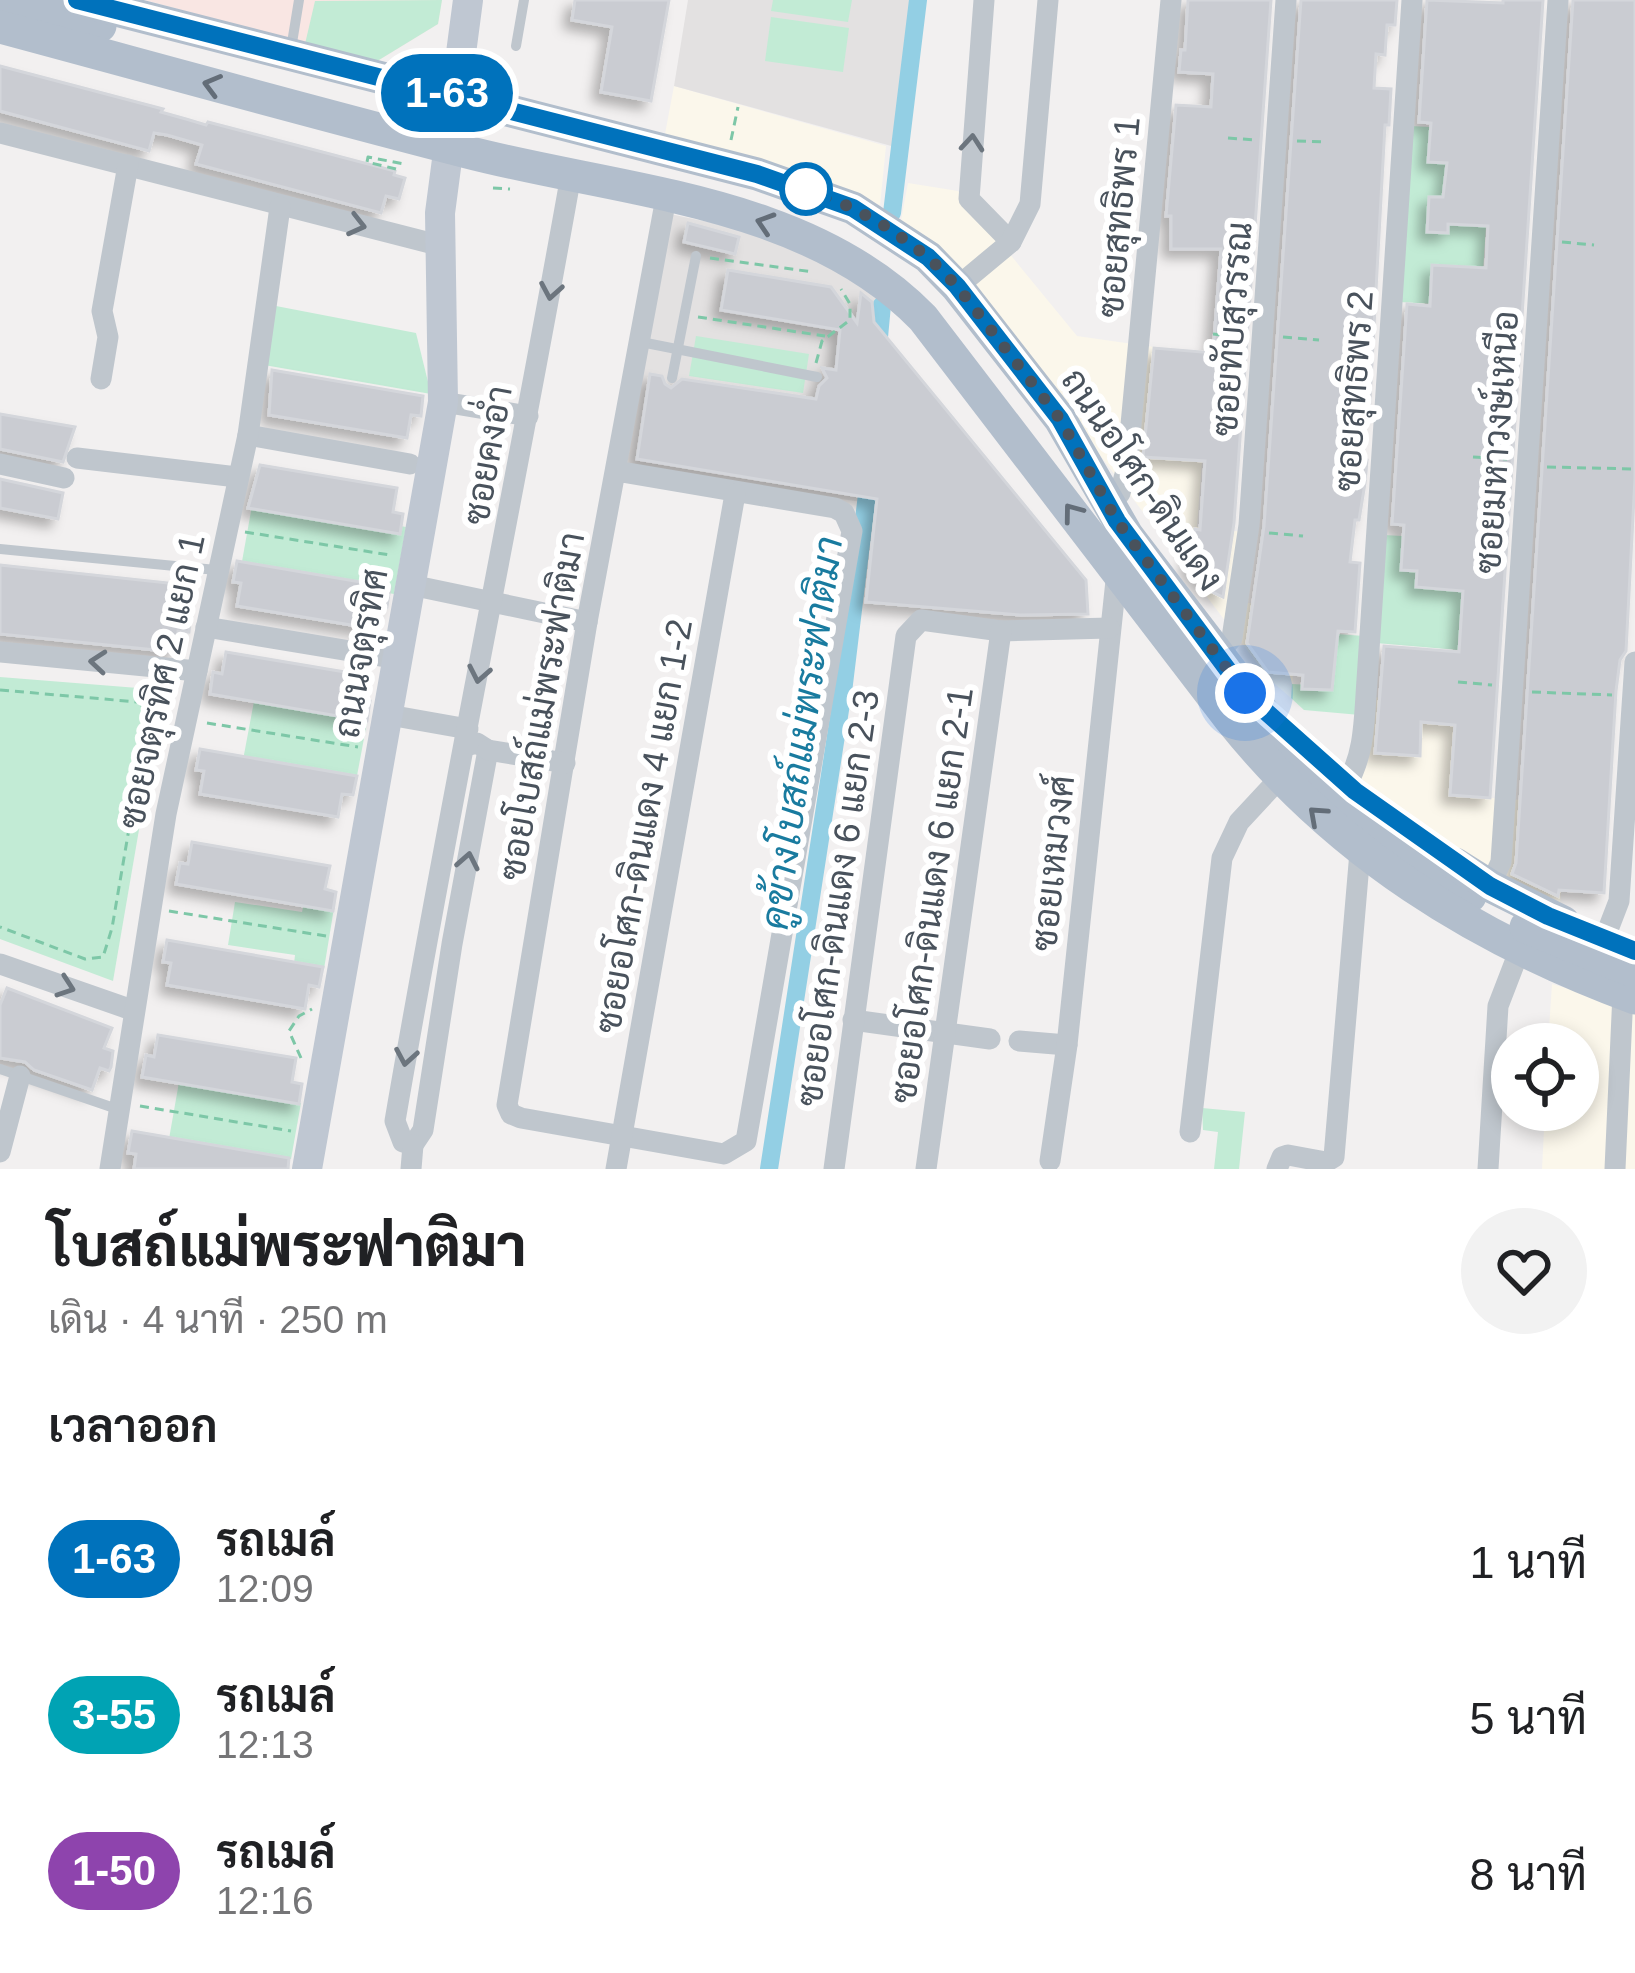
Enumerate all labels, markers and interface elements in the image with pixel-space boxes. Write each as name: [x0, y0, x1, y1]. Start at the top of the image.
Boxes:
line badge: 1-63: [363, 54, 531, 132]
text: 1-63: [405, 69, 489, 116]
one-way arrow: [202, 74, 223, 99]
street label: ซอยสุทธิพร 1: [1089, 115, 1152, 319]
one-way arrow: [959, 133, 984, 152]
unlabelled marker: [781, 164, 831, 214]
one-way arrow: [347, 211, 367, 236]
one-way arrow: [755, 212, 776, 237]
street label: ซอยทับสุวรรณ: [1204, 220, 1263, 438]
one-way arrow: [539, 280, 564, 300]
street label: ซอยสุทธิพร 2: [1326, 289, 1385, 493]
street label: ซอยมหาวงษ์เหนือ: [1465, 309, 1526, 575]
street label: ถนนอโศก-ดินแดง: [1053, 359, 1234, 598]
street label: ซอยคงอ่ำ: [447, 381, 520, 528]
one-way arrow: [1065, 504, 1086, 526]
street label: ซอยโบสถ์แม่พระฟาติมา: [489, 528, 592, 883]
street label: ซอยจตุรทิศ 2 แยก 1: [110, 530, 217, 833]
water label: คูข้างโบสถ์แม่พระฟาติมา: [749, 533, 855, 933]
street label: ถนนจตุรทิศ: [325, 565, 400, 742]
street label: ซอยอโศก-ดินแดง 4 แยก 1-2: [585, 615, 700, 1036]
one-way arrow: [88, 650, 107, 675]
your location: [1215, 663, 1275, 723]
one-way arrow: [468, 664, 493, 684]
street label: ซอยอโศก-ดินแดง 6 แยก 2-1: [880, 684, 981, 1106]
street label: ซอยอโศก-ดินแดง 6 แยก 2-3: [786, 687, 887, 1109]
street label: ซอยเหมวงศ์: [1021, 773, 1082, 953]
one-way arrow: [1310, 808, 1331, 829]
one-way arrow: [454, 851, 479, 871]
one-way arrow: [54, 973, 75, 997]
map controls: [1491, 1023, 1599, 1131]
button: locate: [1491, 1023, 1599, 1131]
one-way arrow: [394, 1047, 419, 1067]
button: heart: [1461, 1208, 1587, 1334]
text: โบสถ์แม่พระฟาติมา: [48, 1214, 527, 1278]
text: เดิน · 4 นาที · 250 m: [48, 1298, 388, 1341]
text: เวลาออก: [48, 1401, 218, 1452]
text: รถเมล์: [216, 1515, 335, 1566]
text: 1-63: [72, 1535, 156, 1582]
text: 1 นาที: [1469, 1537, 1587, 1588]
text: 12:09: [216, 1567, 314, 1610]
text: รถเมล์: [216, 1671, 335, 1722]
text: 3-55: [72, 1691, 156, 1738]
text: 5 นาที: [1469, 1693, 1587, 1744]
text: 12:13: [216, 1723, 314, 1766]
text: รถเมล์: [216, 1827, 335, 1878]
text: 1-50: [72, 1847, 156, 1894]
text: 8 นาที: [1469, 1849, 1587, 1900]
text: 12:16: [216, 1879, 314, 1922]

